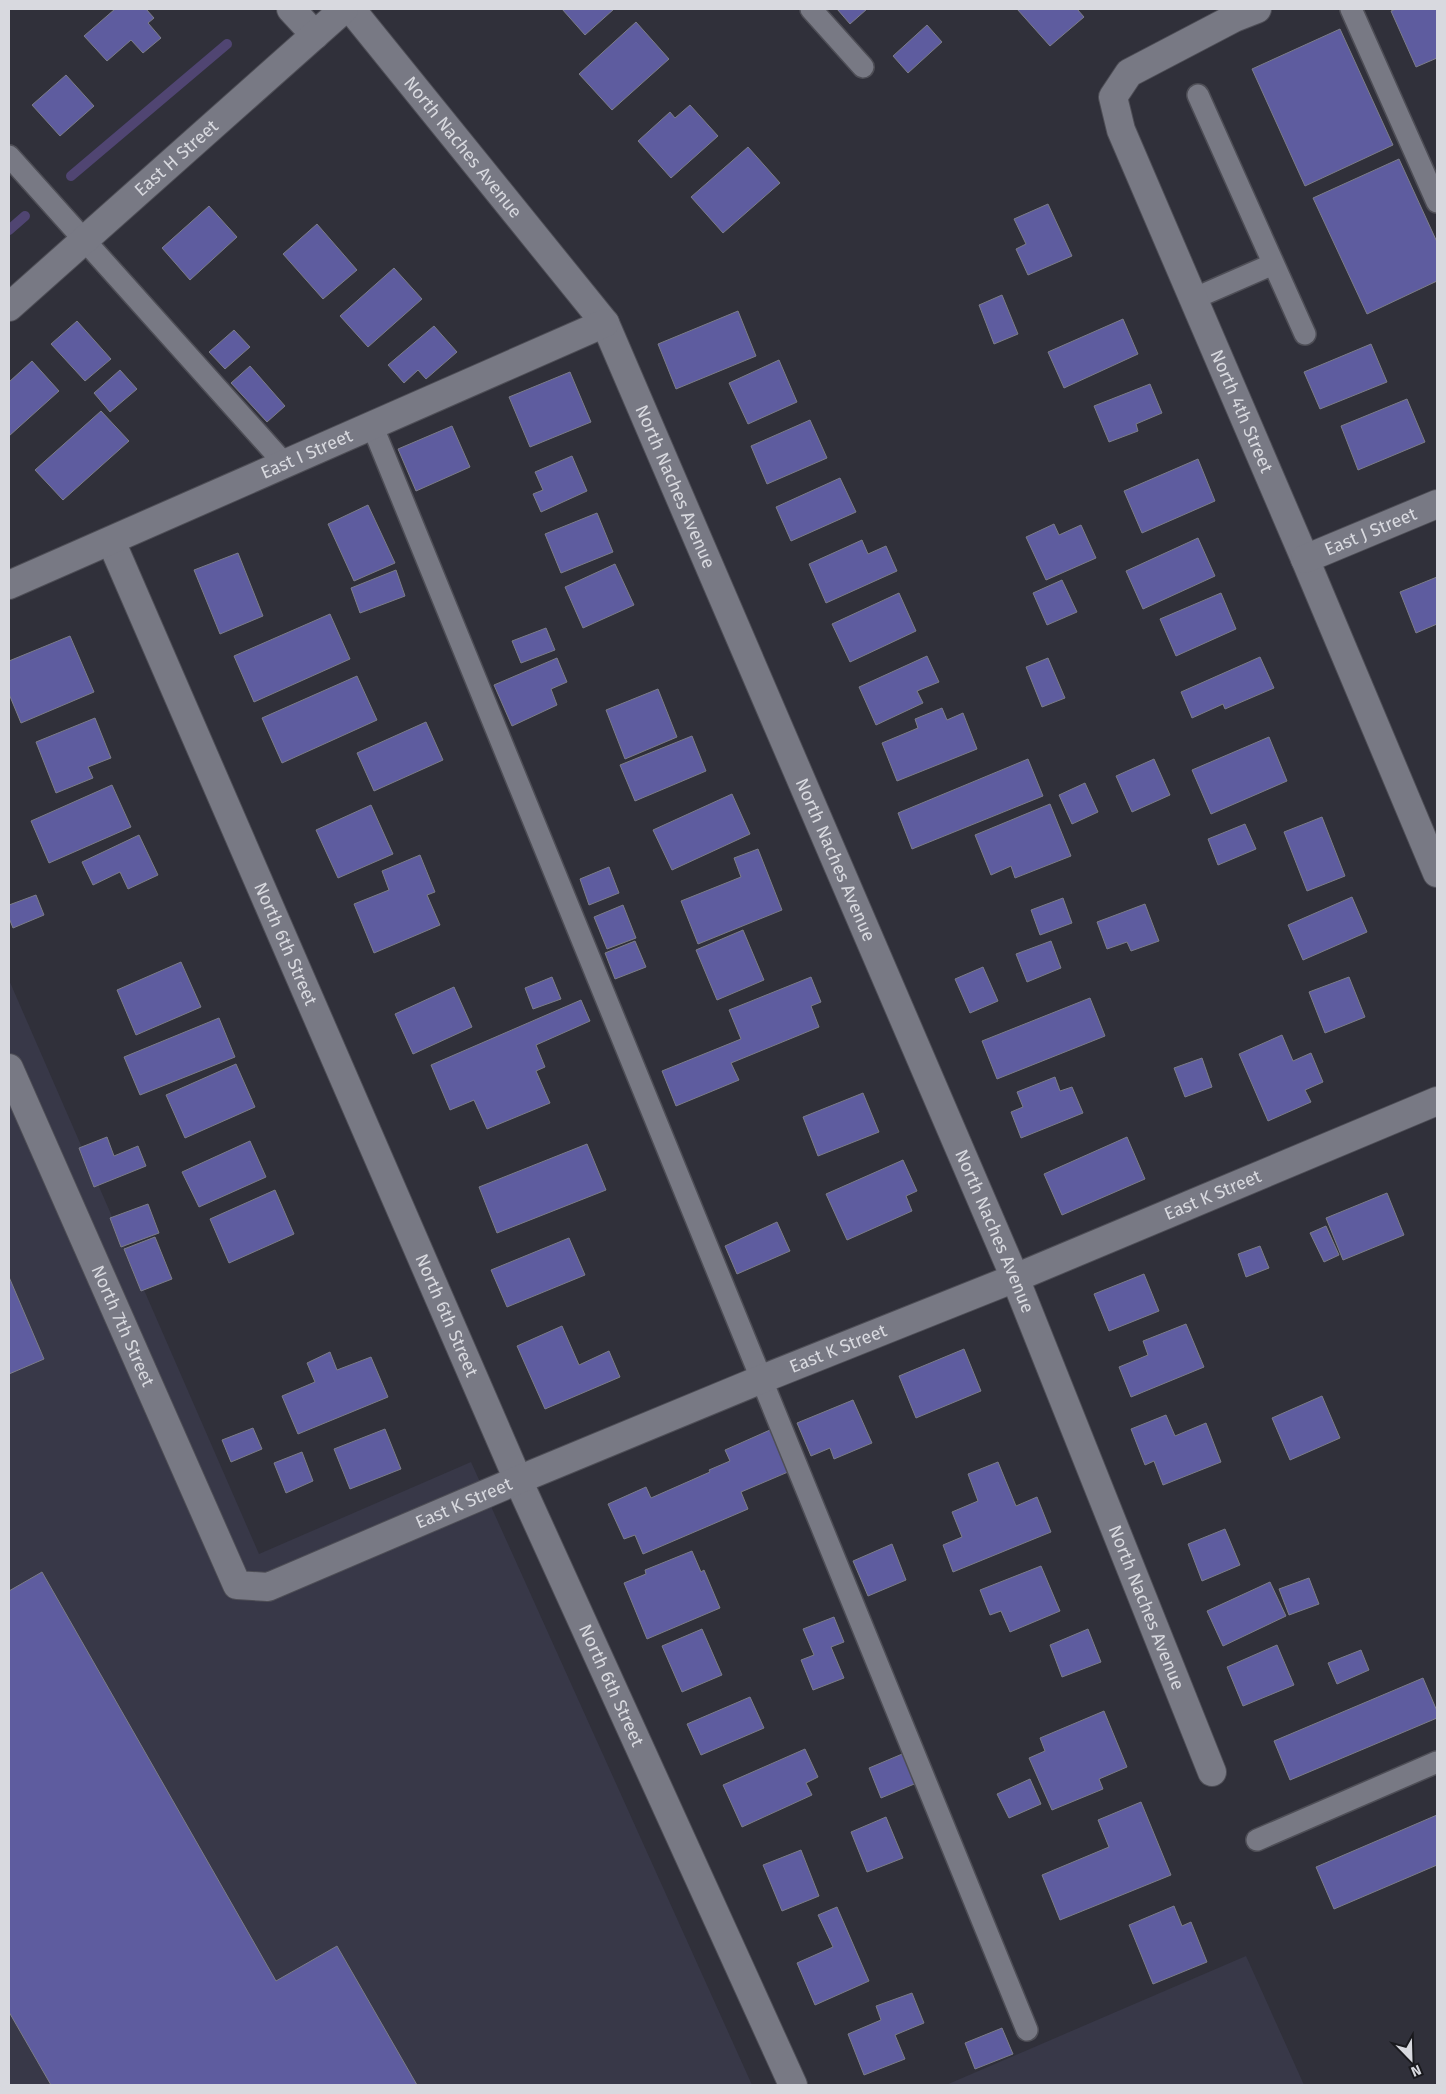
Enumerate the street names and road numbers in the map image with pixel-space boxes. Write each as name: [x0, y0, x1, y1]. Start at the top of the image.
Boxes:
street label: North Naches Avenue: [399, 72, 527, 223]
street label: East H Street: [130, 115, 223, 201]
street label: North 4th Street: [1206, 346, 1278, 477]
street label: North Naches Avenue: [631, 402, 720, 572]
street label: East I Street: [257, 424, 356, 484]
street label: East J Street: [1321, 503, 1420, 561]
street label: North Naches Avenue: [791, 775, 880, 945]
street label: North 6th Street: [249, 879, 322, 1009]
street label: North Naches Avenue: [950, 1146, 1039, 1316]
street label: East K Street: [1161, 1165, 1265, 1225]
street label: North 6th Street: [410, 1250, 483, 1381]
street label: North 7th Street: [86, 1262, 159, 1391]
street label: East K Street: [786, 1319, 890, 1378]
street label: East K Street: [412, 1473, 516, 1534]
street label: North Naches Avenue: [1104, 1522, 1189, 1693]
street label: North 6th Street: [574, 1621, 649, 1750]

